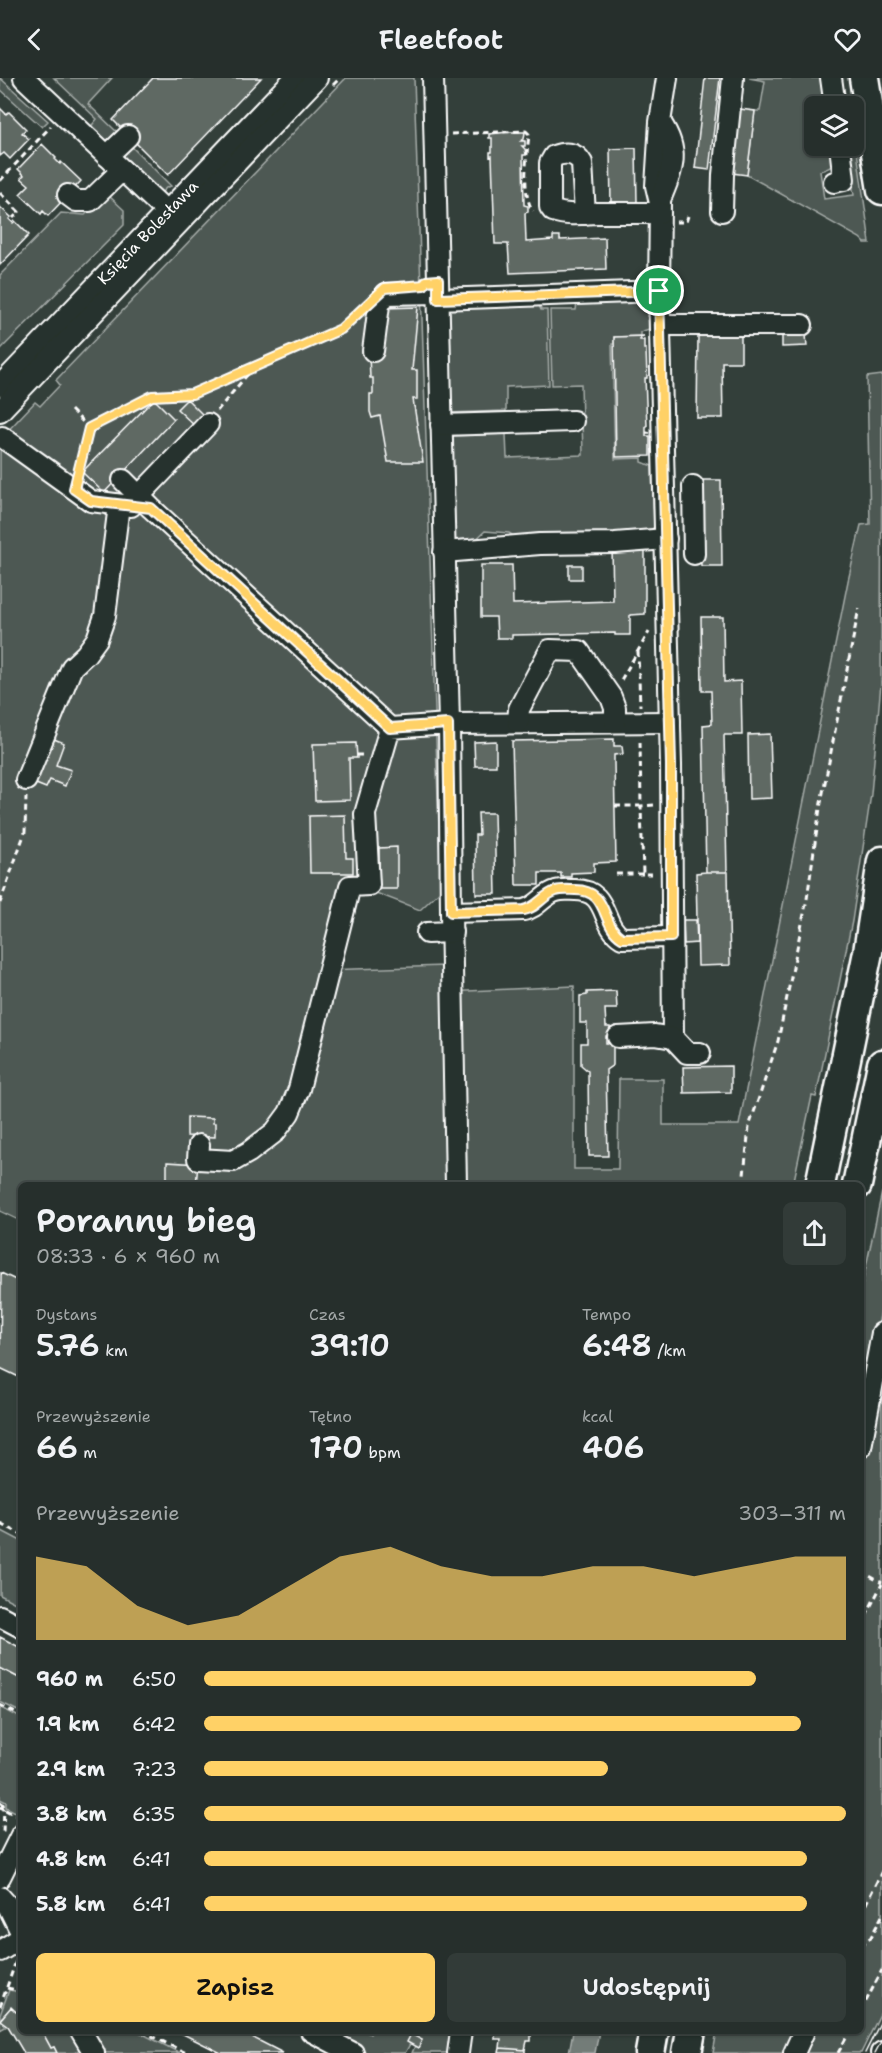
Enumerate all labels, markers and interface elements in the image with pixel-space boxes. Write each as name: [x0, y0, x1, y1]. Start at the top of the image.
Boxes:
text: Fleetfoot: [379, 21, 503, 58]
icon: back: [18, 23, 51, 56]
icon: heart: [831, 23, 864, 56]
map controls: [804, 96, 864, 156]
button: layers: [804, 96, 864, 156]
street label: Księcia Bolesława: [92, 175, 202, 289]
pin: [633, 265, 684, 316]
icon: arrive: [642, 274, 675, 307]
text: Poranny bieg: [36, 1198, 256, 1243]
button: share: [783, 1202, 846, 1265]
text: 08:33 · 6 × 960 m: [36, 1243, 220, 1269]
text: Dystans: [36, 1304, 97, 1325]
text: Czas: [309, 1304, 346, 1325]
text: Tempo: [582, 1304, 631, 1325]
text: 5.76: [36, 1325, 100, 1366]
text: 39:10: [309, 1325, 390, 1366]
text: 6:48: [582, 1325, 652, 1366]
text: km: [100, 1340, 128, 1361]
text: /km: [652, 1340, 686, 1361]
text: Przewyższenie: [36, 1406, 151, 1427]
text: Tętno: [309, 1406, 352, 1427]
text: kcal: [582, 1406, 613, 1427]
text: 66: [36, 1427, 78, 1468]
text: 170: [309, 1427, 363, 1468]
text: 406: [582, 1427, 645, 1468]
text: m: [78, 1442, 97, 1463]
text: bpm: [363, 1442, 401, 1463]
text: Przewyższenie: [36, 1500, 180, 1526]
text: 303–311 m: [738, 1500, 846, 1526]
text: 960 m: [36, 1666, 103, 1692]
text: 6:50: [132, 1666, 176, 1692]
text: 1.9 km: [36, 1711, 99, 1737]
text: 6:42: [132, 1711, 176, 1737]
text: 2.9 km: [36, 1756, 105, 1782]
text: 7:23: [132, 1756, 177, 1782]
text: 3.8 km: [36, 1801, 107, 1827]
text: 6:35: [132, 1801, 175, 1827]
text: 4.8 km: [36, 1846, 106, 1872]
text: 6:41: [132, 1846, 171, 1872]
text: 5.8 km: [36, 1891, 105, 1917]
text: 6:41: [132, 1891, 171, 1917]
button: Zapisz: [36, 1953, 435, 2022]
button: Udostępnij: [447, 1953, 846, 2022]

